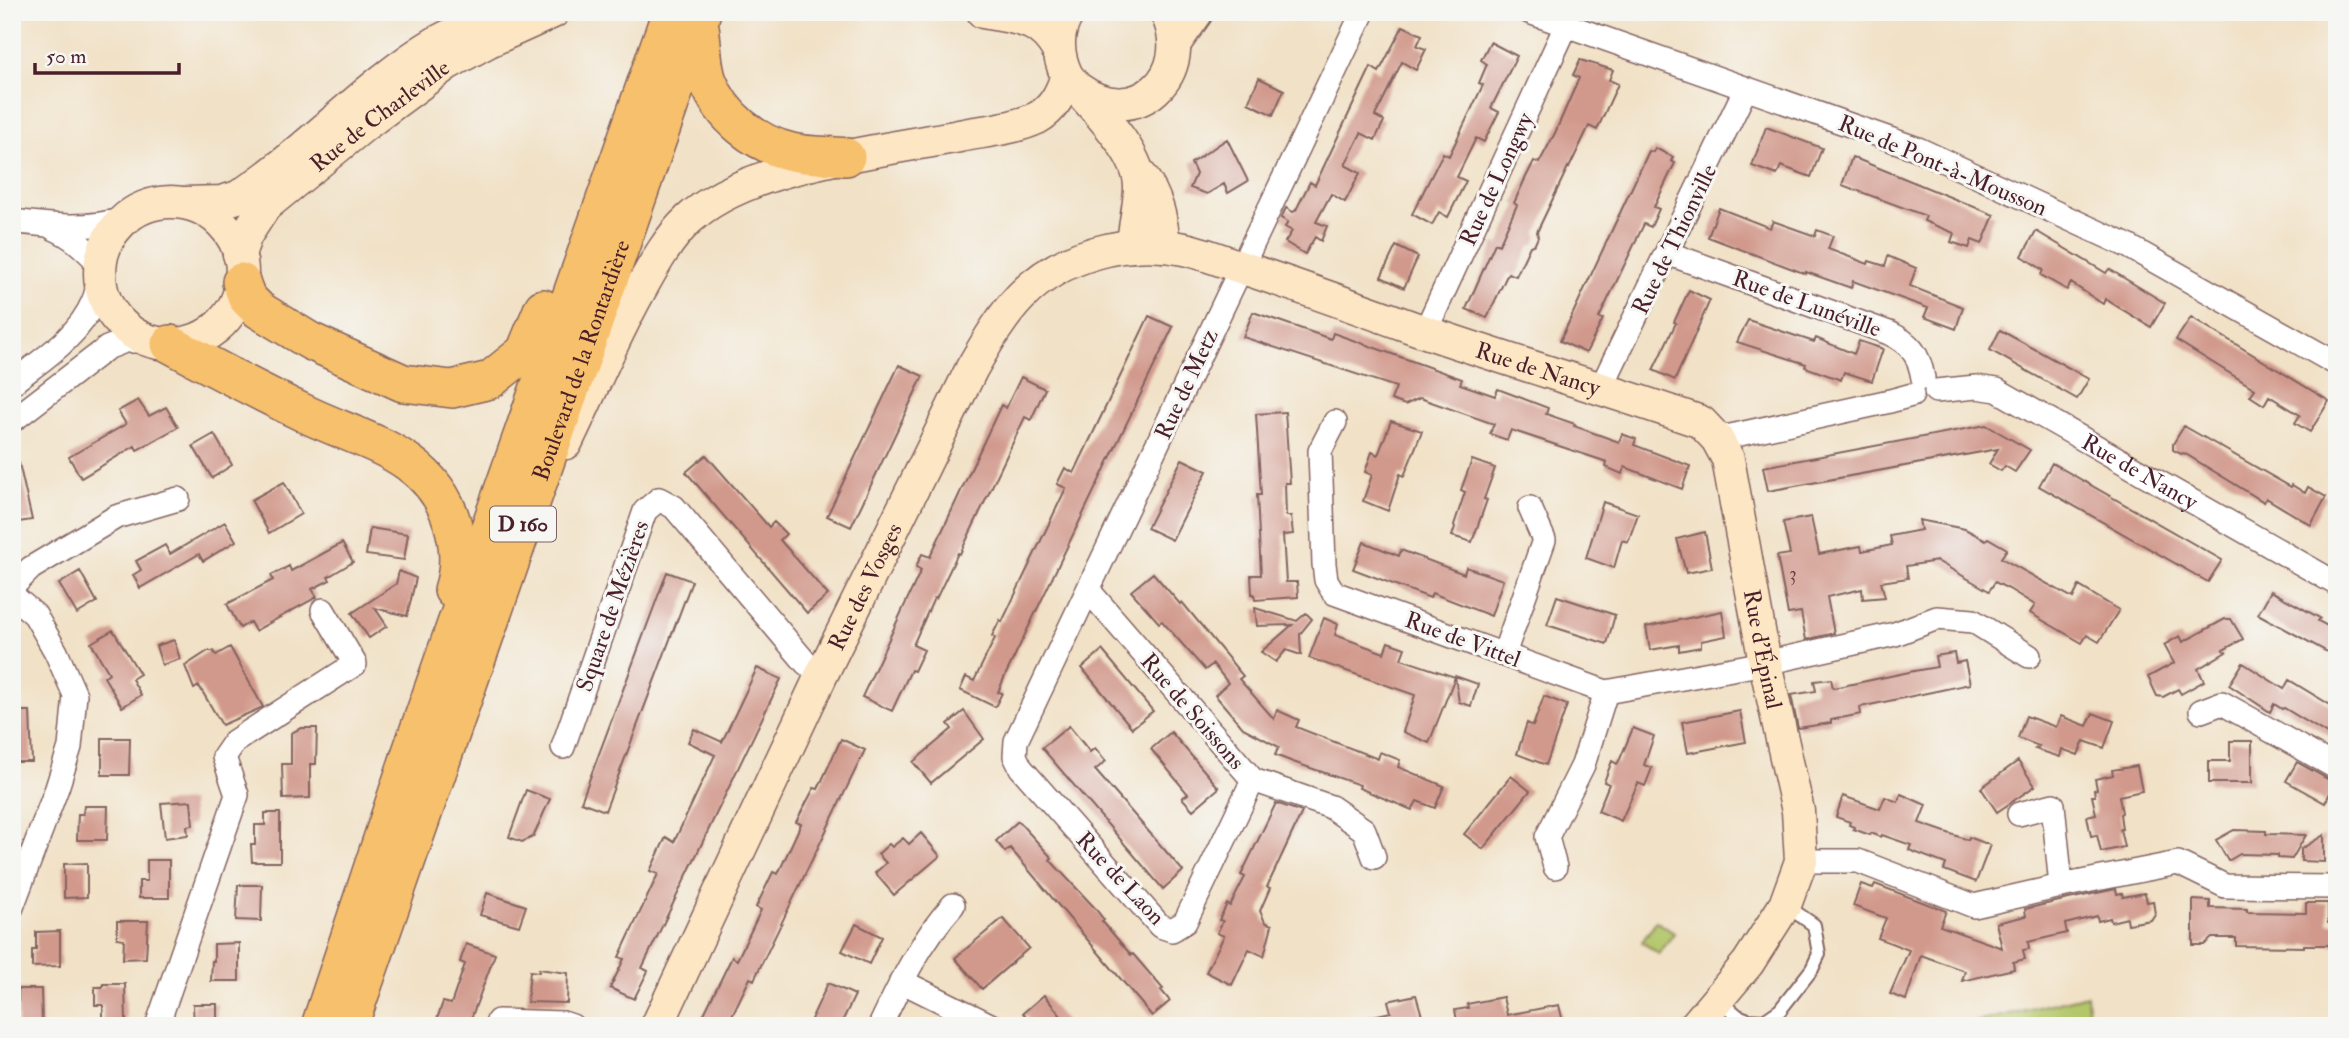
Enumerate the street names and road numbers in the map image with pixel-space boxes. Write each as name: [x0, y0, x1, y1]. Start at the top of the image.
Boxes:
street label: Rue de Charleville: [304, 53, 456, 178]
street label: Rue de Longwy: [1453, 107, 1540, 250]
street label: Rue de Pont-à-Mousson: [1834, 108, 2052, 223]
street label: Rue de Thionville: [1626, 159, 1723, 319]
street label: Boulevard de la Rontardière: [526, 236, 637, 485]
street label: Rue de Lunéville: [1729, 263, 1885, 344]
street label: Rue de Metz: [1148, 324, 1225, 444]
street label: Rue de Nancy: [1472, 336, 1605, 403]
street label: Rue de Nancy: [2076, 427, 2204, 517]
road number: D 160: [490, 506, 556, 542]
street label: Square de Mézières: [570, 517, 655, 696]
street label: Rue des Vosges: [822, 518, 909, 655]
street label: Rue d’Épinal: [1737, 587, 1789, 712]
street label: Rue de Vittel: [1401, 605, 1525, 674]
street label: Rue de Soissons: [1134, 647, 1251, 776]
street label: Rue de Laon: [1070, 826, 1171, 931]

